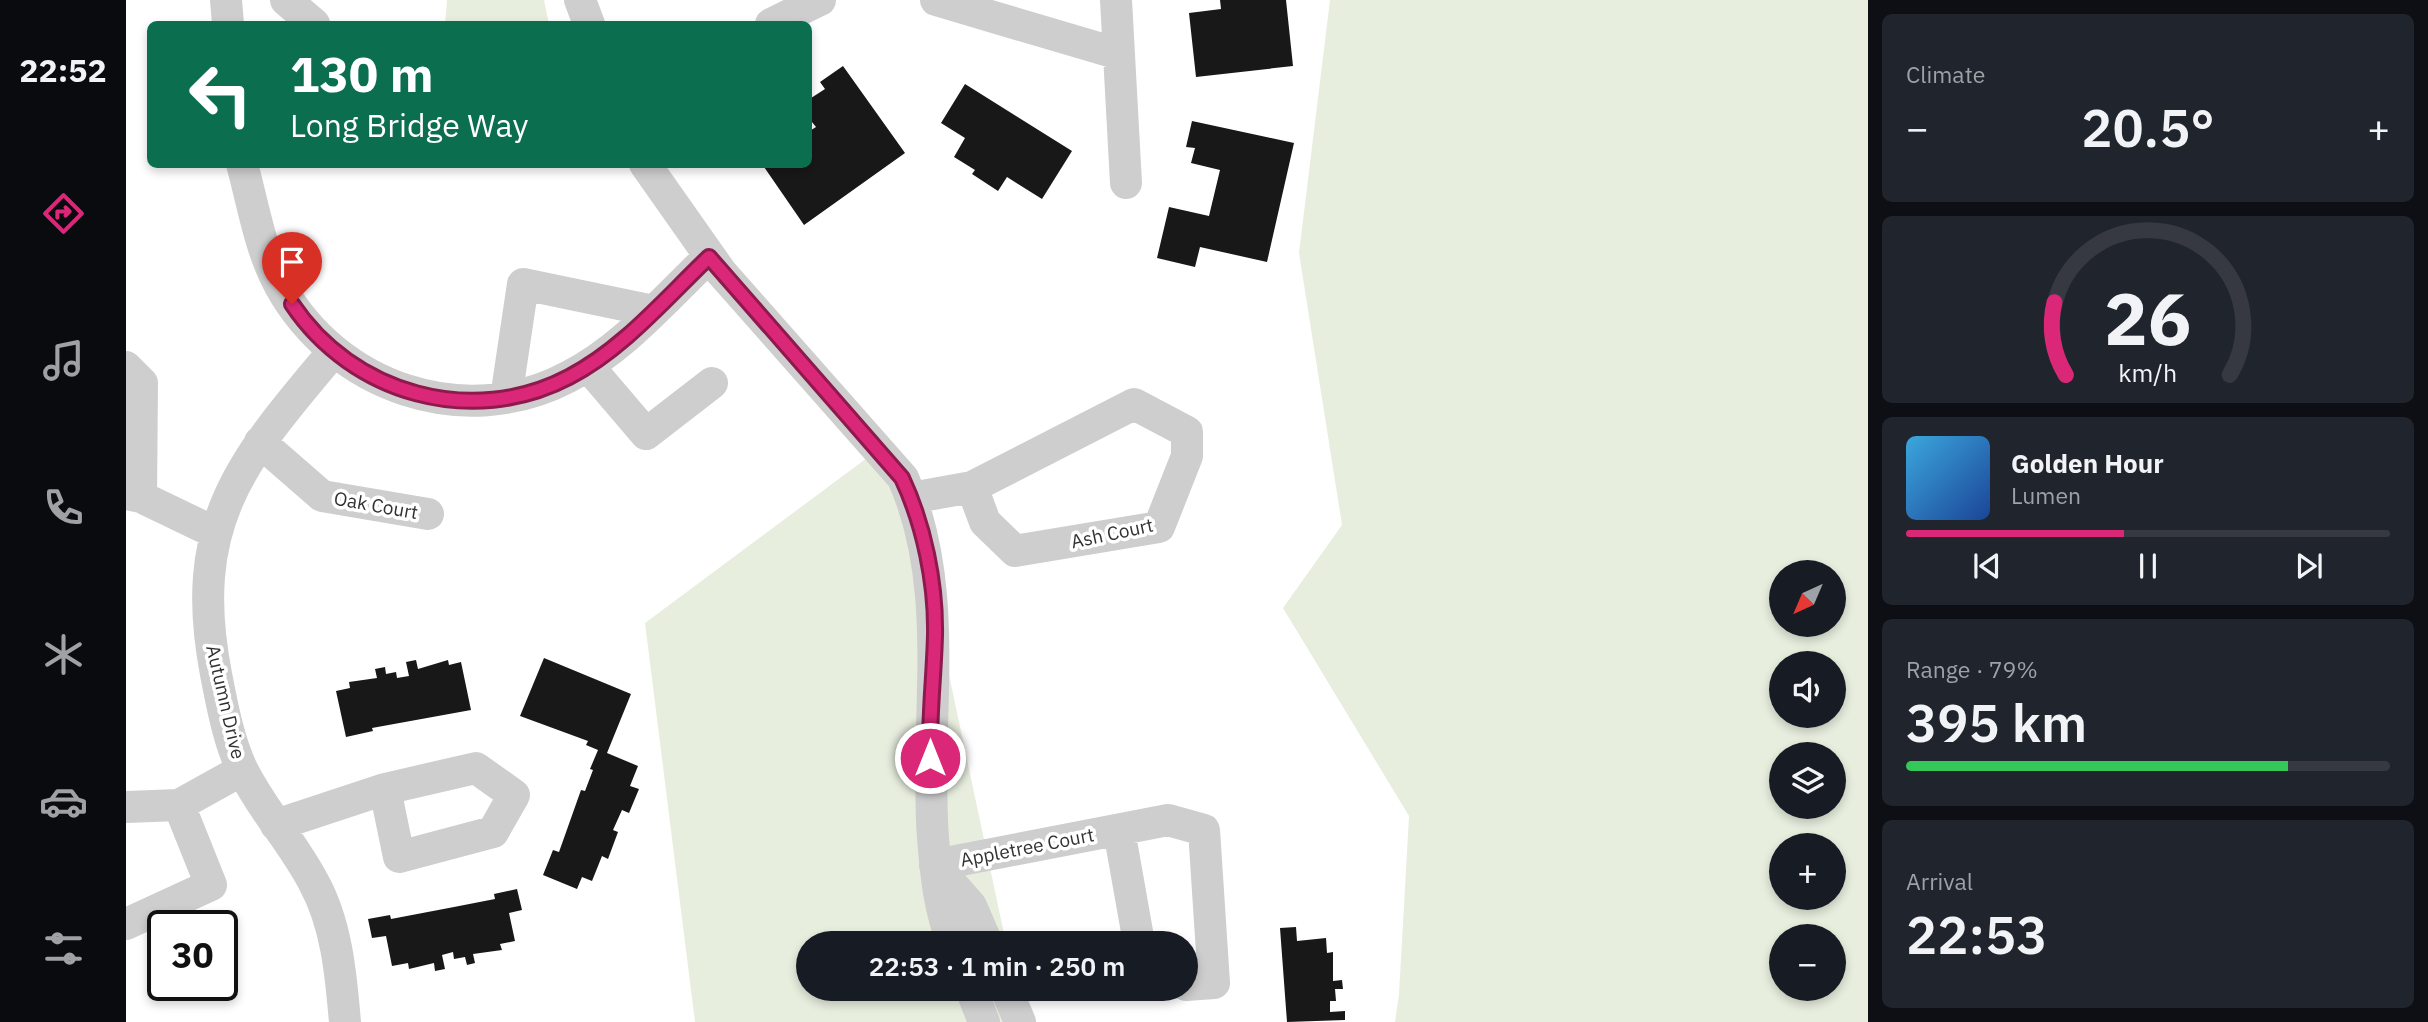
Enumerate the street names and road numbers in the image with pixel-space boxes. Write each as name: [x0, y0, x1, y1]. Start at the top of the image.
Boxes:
street label: Oak Court: [332, 486, 420, 524]
street label: Ash Court: [1069, 513, 1155, 553]
street label: Autumn Drive: [201, 643, 251, 761]
street label: Appletree Court: [958, 822, 1096, 872]

